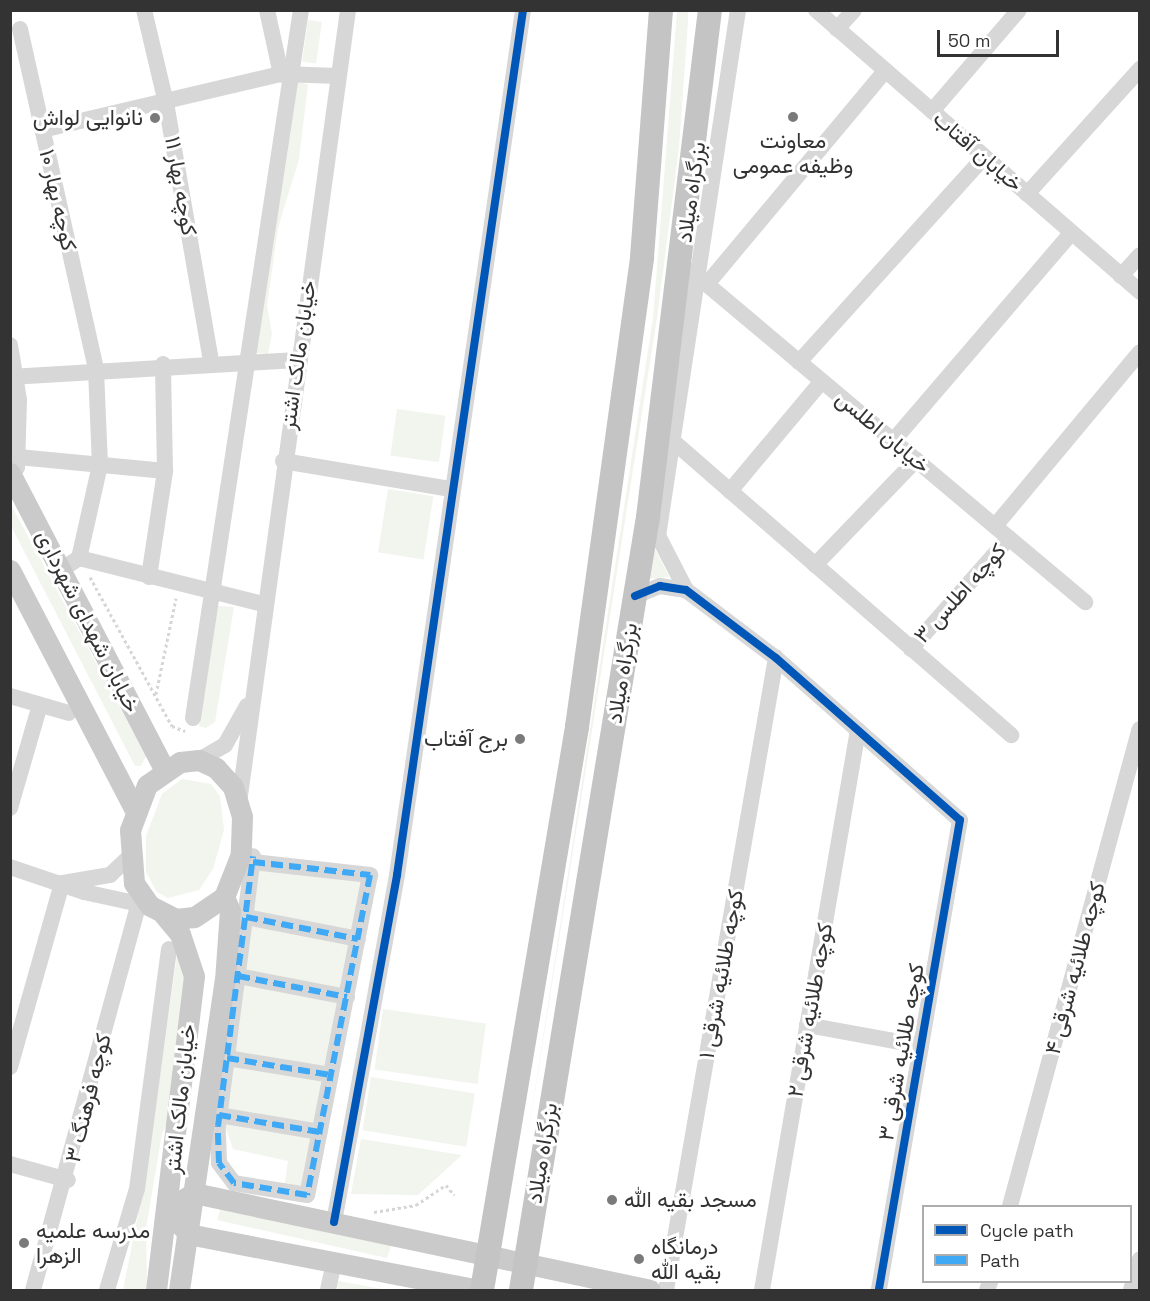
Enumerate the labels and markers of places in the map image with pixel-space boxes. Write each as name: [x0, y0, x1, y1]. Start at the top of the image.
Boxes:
place label: نانوایی لواش: [33, 105, 143, 131]
marker: معاونت وظیفه عمومی: [786, 110, 800, 124]
marker: نانوایی لواش: [148, 111, 162, 125]
place label: معاونت وظیفه عمومی: [733, 127, 853, 178]
place label: برج آفتاب: [424, 726, 508, 752]
marker: برج آفتاب: [513, 732, 527, 746]
place label: مسجد بقیه الله: [624, 1187, 757, 1213]
marker: مسجد بقیه الله: [605, 1193, 619, 1207]
place label: مدرسه علمیه الزهرا: [36, 1217, 150, 1268]
place label: درمانگاه بقیه الله: [651, 1233, 721, 1284]
marker: مدرسه علمیه الزهرا: [17, 1236, 31, 1250]
marker: درمانگاه بقیه الله: [632, 1252, 646, 1266]

